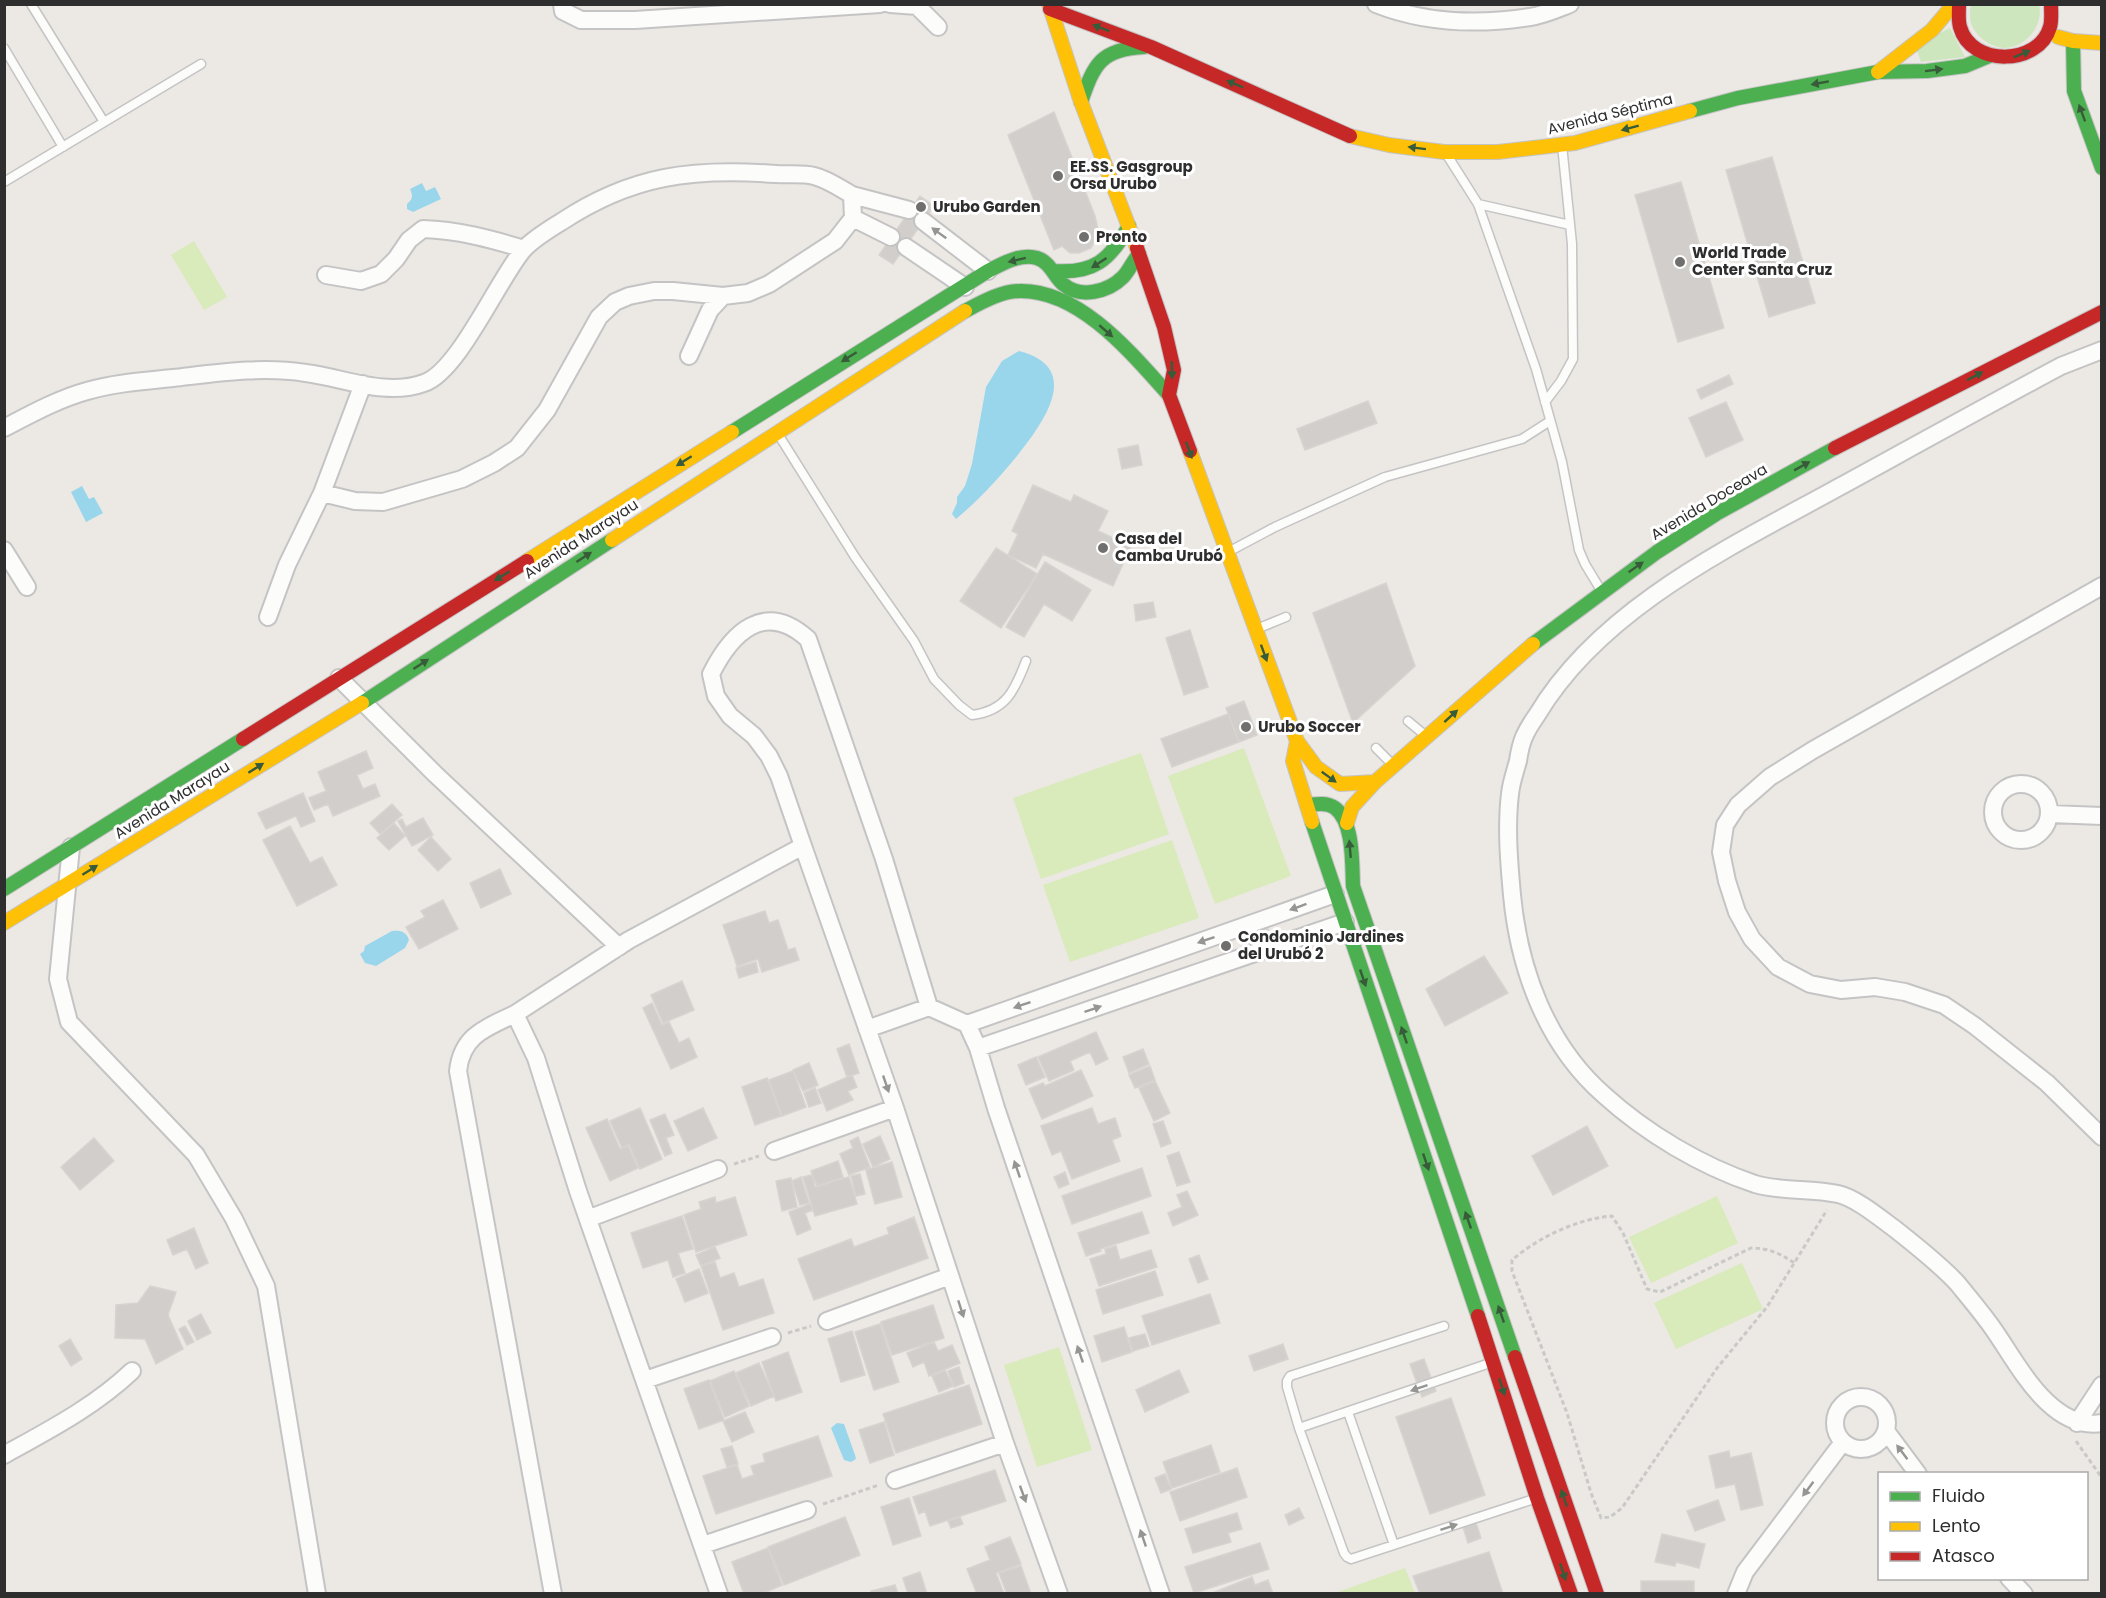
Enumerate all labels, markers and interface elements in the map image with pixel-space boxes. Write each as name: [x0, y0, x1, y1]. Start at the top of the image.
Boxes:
one-way arrow: [1092, 23, 1110, 32]
one-way arrow: [2013, 49, 2031, 58]
one-way arrow: [1925, 65, 1944, 75]
one-way arrow: [1225, 79, 1243, 89]
one-way arrow: [1810, 79, 1829, 88]
street label: Avenida Séptima: [1545, 88, 1675, 139]
one-way arrow: [2076, 104, 2086, 122]
one-way arrow: [1621, 123, 1640, 133]
one-way arrow: [1408, 144, 1427, 153]
place label: EE.SS. Gasgroup Orsa Urubo: [1070, 156, 1193, 194]
marker: EE.SS. Gasgroup Orsa Urubo: [1051, 169, 1065, 183]
place label: Urubo Garden: [933, 196, 1041, 217]
marker: Urubo Garden: [914, 200, 928, 214]
place label: Pronto: [1096, 226, 1148, 247]
one-way arrow: [931, 227, 947, 239]
marker: Pronto: [1077, 230, 1091, 244]
place label: World Trade Center Santa Cruz: [1692, 242, 1832, 280]
one-way arrow: [1008, 255, 1027, 265]
marker: World Trade Center Santa Cruz: [1673, 255, 1687, 269]
one-way arrow: [1091, 257, 1107, 268]
one-way arrow: [1098, 324, 1114, 337]
one-way arrow: [841, 352, 858, 363]
one-way arrow: [1167, 361, 1176, 380]
one-way arrow: [1967, 371, 1984, 381]
one-way arrow: [1185, 441, 1195, 459]
one-way arrow: [676, 456, 693, 467]
street label: Avenida Doceava: [1646, 458, 1771, 545]
one-way arrow: [1794, 461, 1811, 471]
street label: Avenida Marayau: [519, 494, 642, 583]
place label: Casa del Camba Urubó: [1115, 528, 1223, 566]
marker: Casa del Camba Urubó: [1096, 541, 1110, 555]
one-way arrow: [576, 552, 592, 563]
one-way arrow: [1627, 561, 1643, 573]
one-way arrow: [493, 571, 510, 582]
one-way arrow: [1260, 644, 1270, 662]
one-way arrow: [413, 658, 429, 669]
one-way arrow: [1443, 710, 1458, 723]
place label: Urubo Soccer: [1258, 716, 1361, 737]
marker: Urubo Soccer: [1239, 720, 1253, 734]
street label: Avenida Marayau: [110, 756, 233, 844]
one-way arrow: [248, 762, 264, 773]
one-way arrow: [1321, 771, 1337, 783]
one-way arrow: [1345, 839, 1355, 858]
one-way arrow: [82, 865, 98, 876]
one-way arrow: [1289, 903, 1307, 912]
place label: Condominio Jardines del Urubó 2: [1238, 926, 1404, 964]
one-way arrow: [1197, 936, 1215, 946]
marker: Condominio Jardines del Urubó 2: [1219, 939, 1233, 953]
one-way arrow: [1359, 969, 1369, 987]
one-way arrow: [1013, 1000, 1031, 1010]
one-way arrow: [1084, 1004, 1102, 1013]
one-way arrow: [1399, 1026, 1409, 1044]
one-way arrow: [882, 1075, 892, 1093]
one-way arrow: [1422, 1153, 1431, 1171]
one-way arrow: [1011, 1160, 1021, 1178]
one-way arrow: [1463, 1211, 1472, 1229]
one-way arrow: [957, 1300, 966, 1318]
one-way arrow: [1495, 1305, 1505, 1323]
one-way arrow: [1074, 1345, 1084, 1363]
one-way arrow: [1497, 1378, 1507, 1396]
one-way arrow: [1410, 1384, 1428, 1394]
one-way arrow: [1896, 1445, 1908, 1461]
legend: [1878, 1472, 2088, 1580]
one-way arrow: [1802, 1480, 1814, 1496]
text: Fluido: [1932, 1483, 1985, 1508]
one-way arrow: [1019, 1485, 1029, 1503]
one-way arrow: [1559, 1489, 1569, 1507]
text: Lento: [1932, 1513, 1981, 1538]
one-way arrow: [1440, 1522, 1458, 1532]
one-way arrow: [1137, 1529, 1147, 1547]
text: Atasco: [1932, 1543, 1995, 1568]
one-way arrow: [1559, 1563, 1569, 1581]

